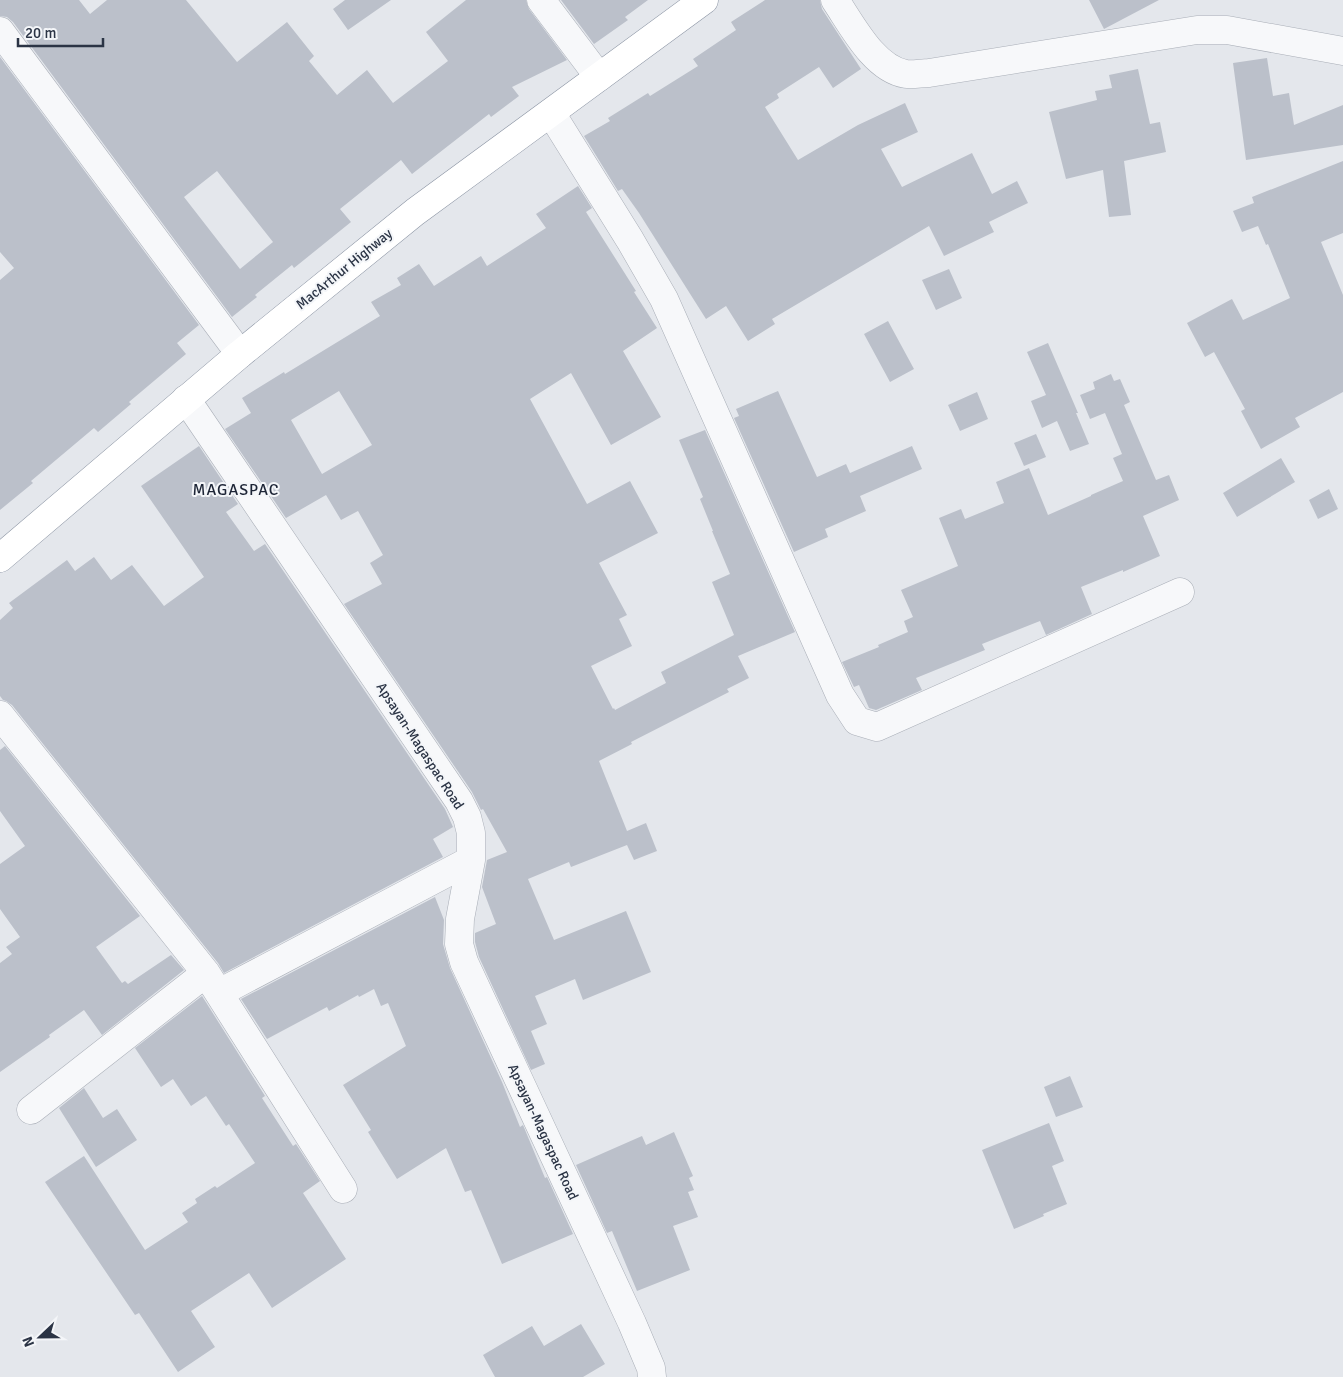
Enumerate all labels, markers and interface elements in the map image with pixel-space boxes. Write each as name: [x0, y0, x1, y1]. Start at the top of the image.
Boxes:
scale bar: [18, 15, 102, 47]
text: 20 m: [25, 24, 56, 42]
street label: MacArthur Highway: [292, 225, 396, 313]
district label: MAGASPAC: [193, 480, 279, 500]
street label: Apsayan-Magaspac Road: [373, 679, 467, 813]
street label: Apsayan-Magaspac Road: [504, 1061, 582, 1203]
north arrow: [15, 1312, 65, 1362]
text: N: [19, 1334, 38, 1349]

